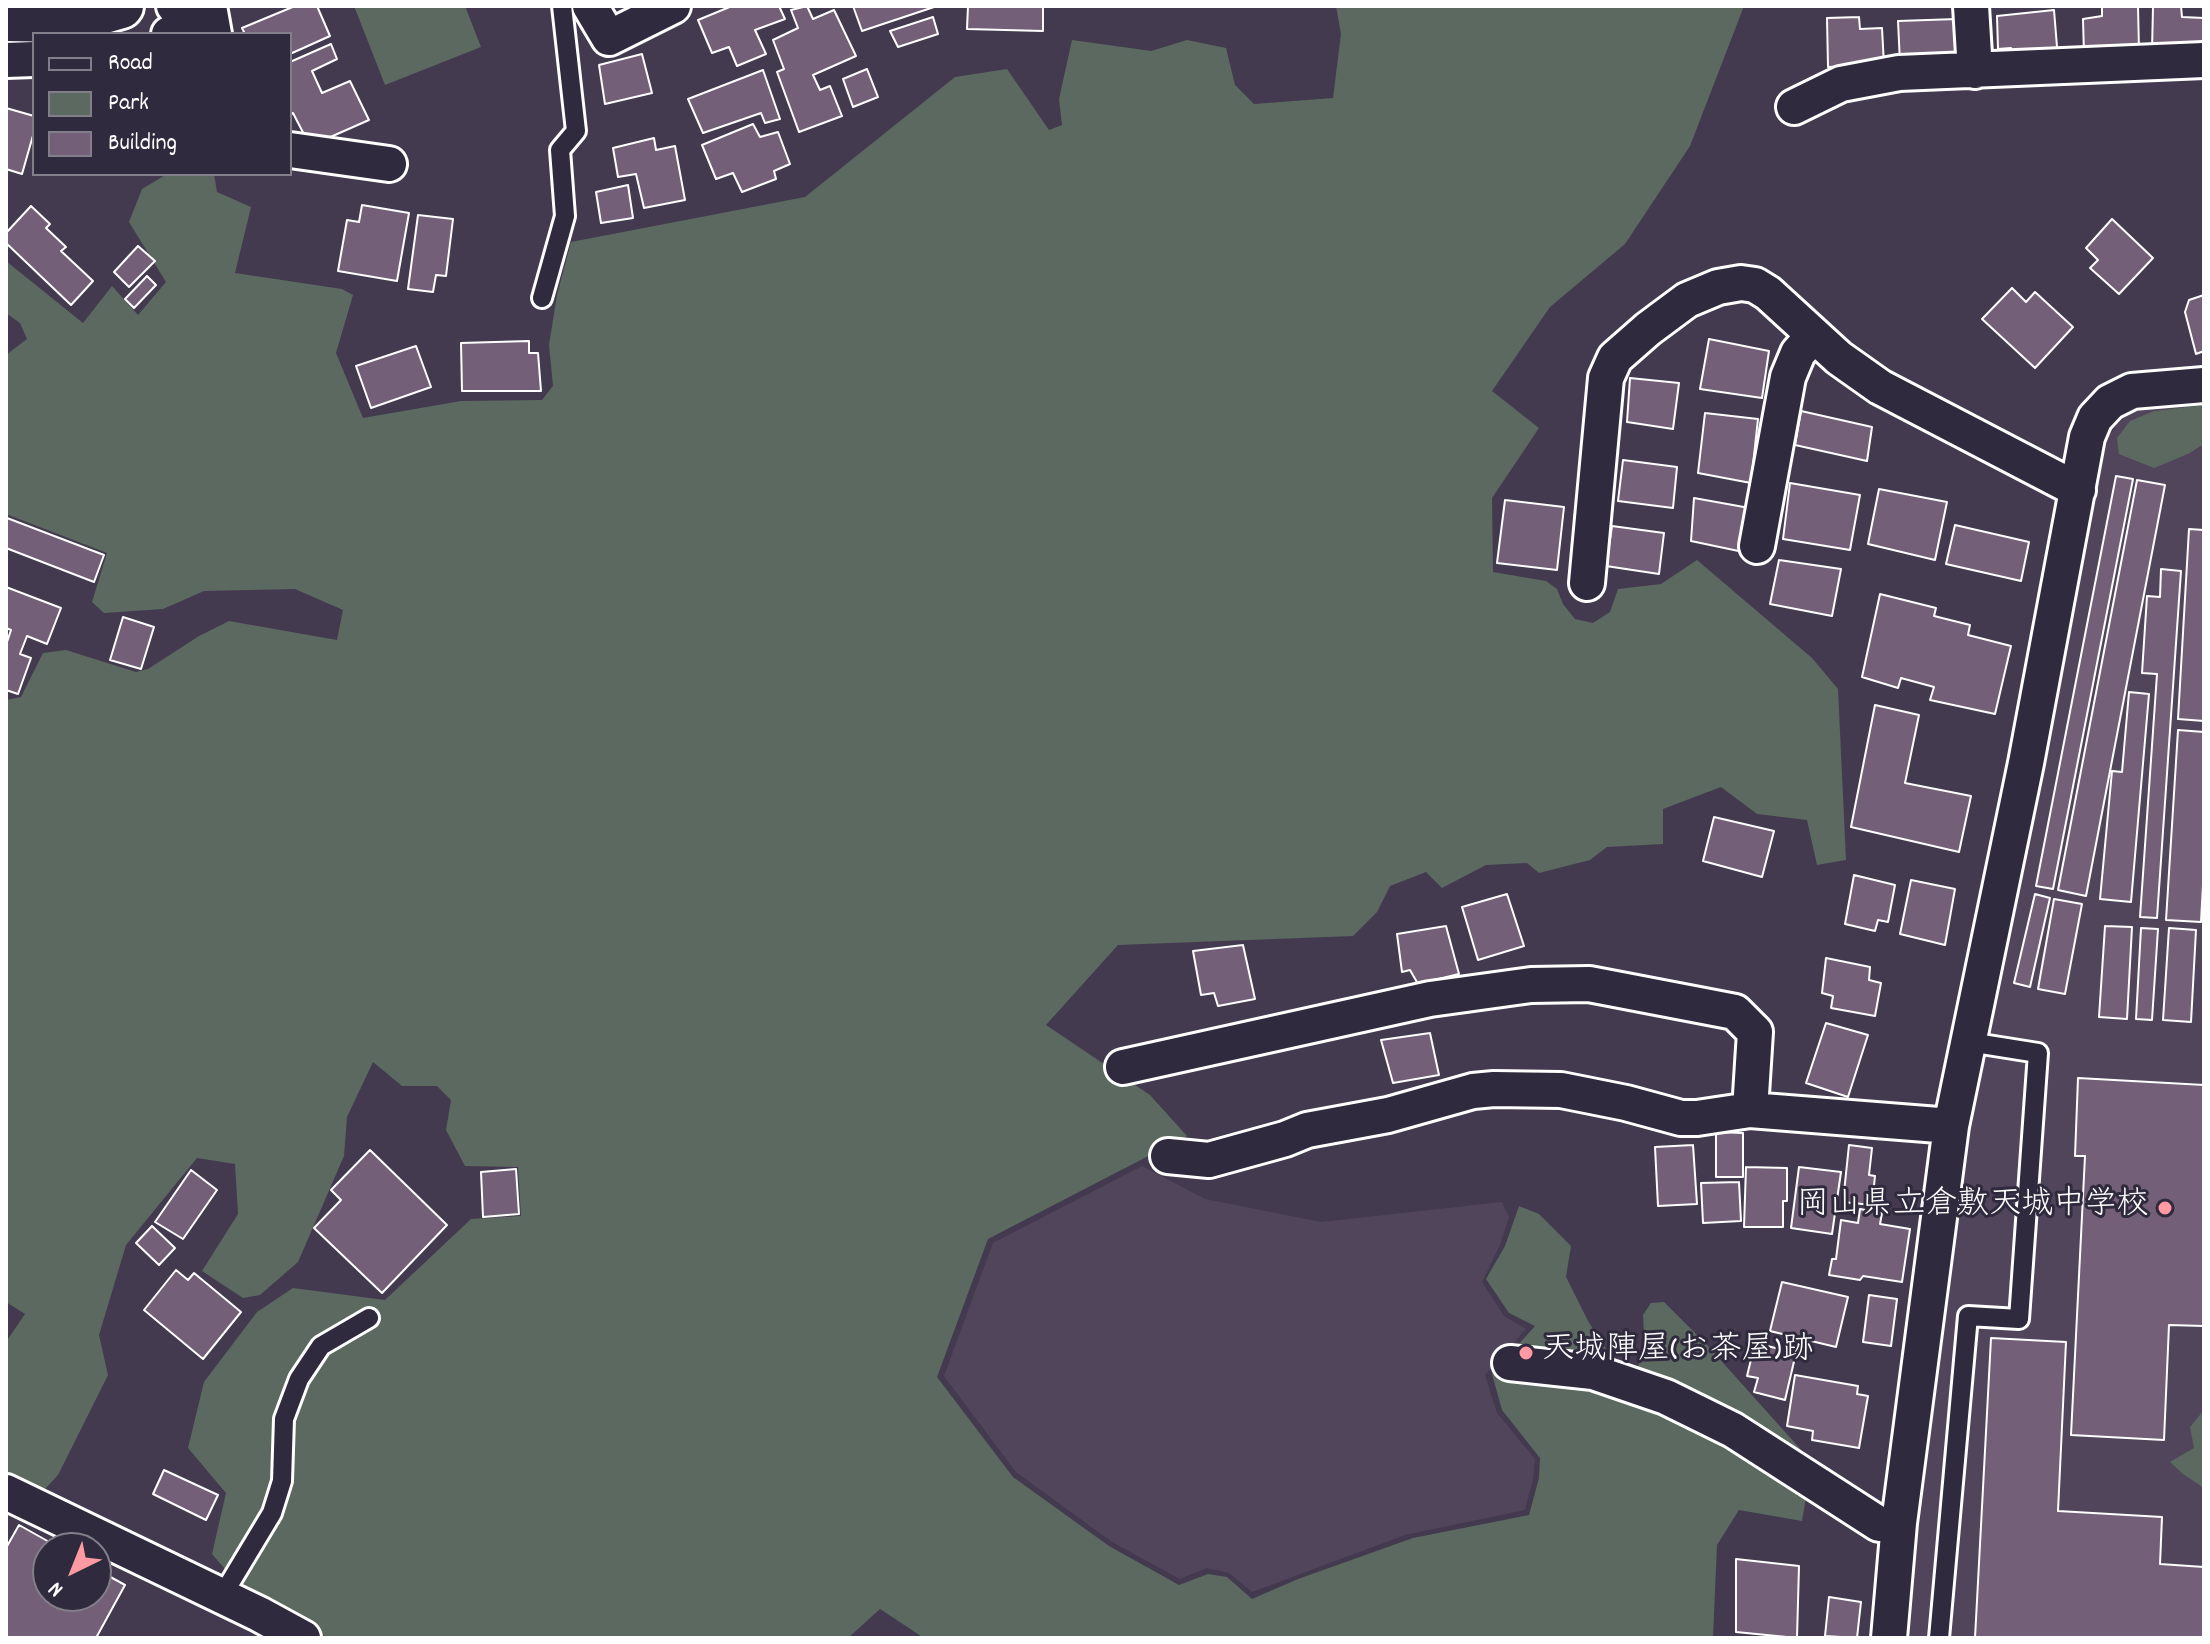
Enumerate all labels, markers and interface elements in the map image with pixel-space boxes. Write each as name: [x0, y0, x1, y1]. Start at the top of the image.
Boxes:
legend: [32, 32, 292, 176]
text: Road: [108, 47, 153, 81]
text: Park: [108, 87, 149, 121]
text: Building: [108, 127, 177, 161]
place label: 岡山県立倉敷天城中学校: [1797, 1189, 2149, 1227]
marker: 岡山県立倉敷天城中学校: [2156, 1199, 2174, 1217]
place label: 天城陣屋(お茶屋)跡: [1542, 1334, 1814, 1372]
marker: 天城陣屋(お茶屋)跡: [1517, 1344, 1535, 1362]
north arrow: [32, 1532, 112, 1612]
text: N: [42, 1573, 71, 1603]

